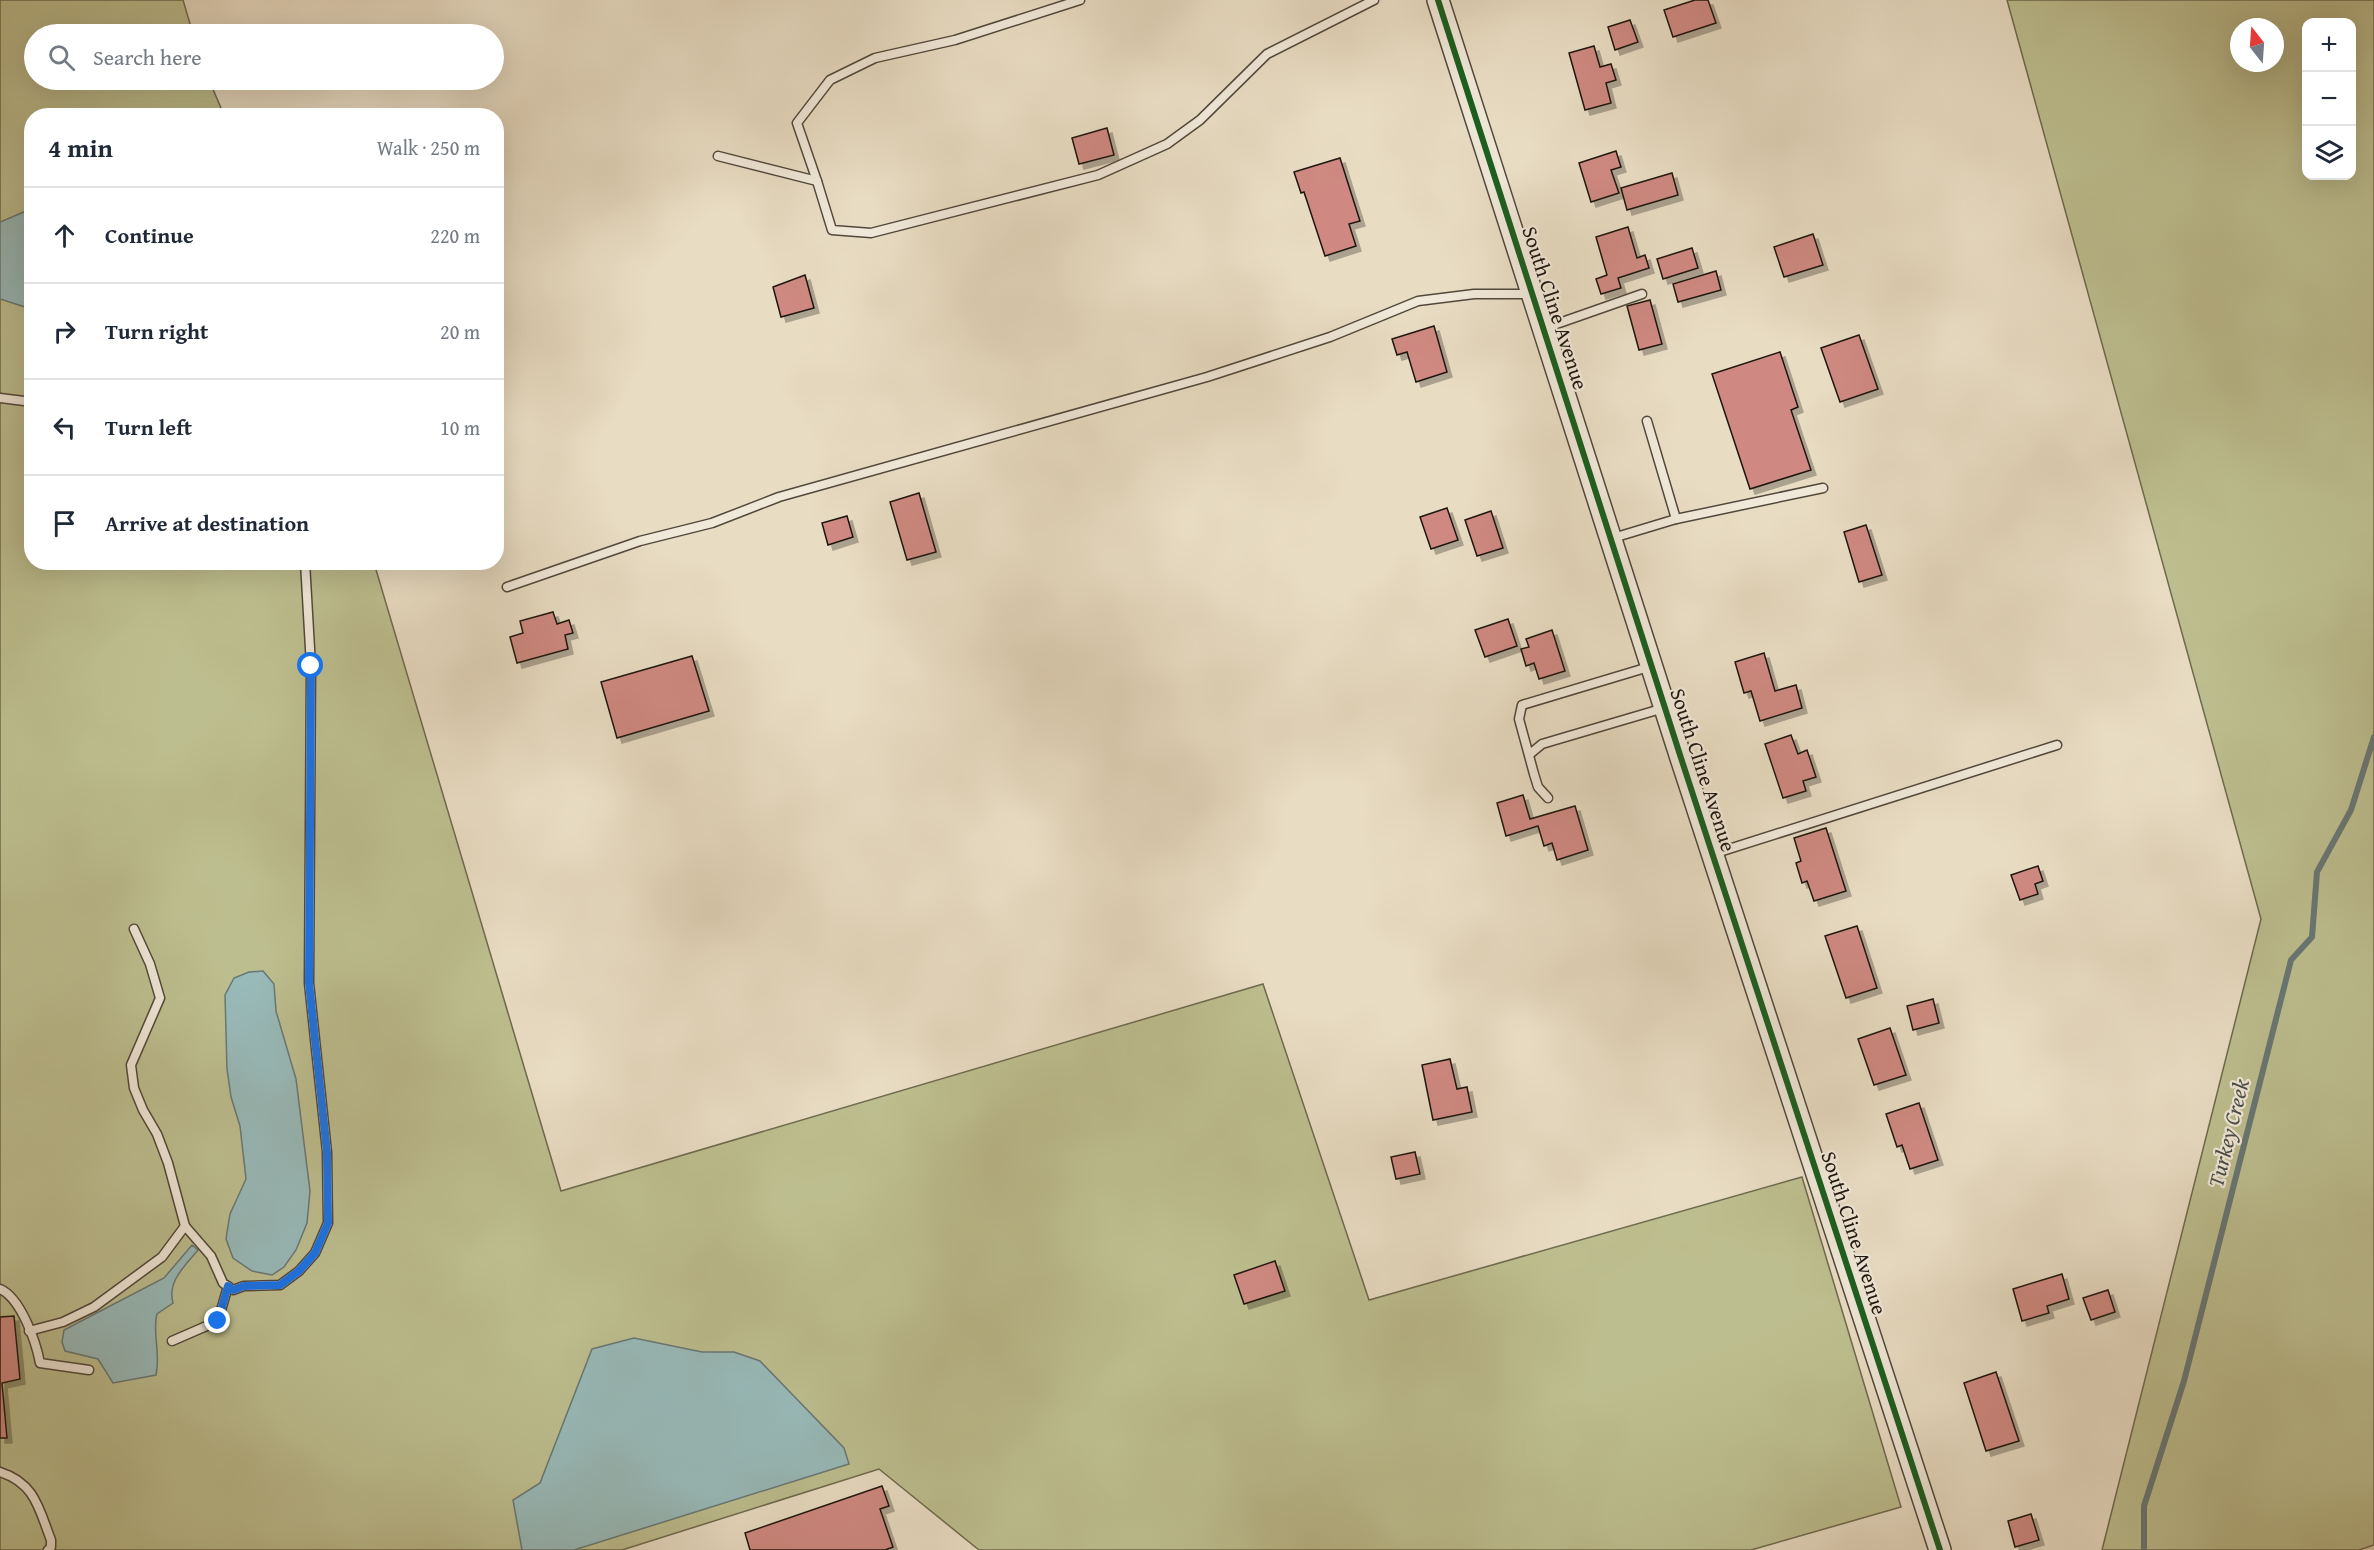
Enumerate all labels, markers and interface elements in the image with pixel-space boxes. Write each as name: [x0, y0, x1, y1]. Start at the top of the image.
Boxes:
north arrow: [2230, 18, 2284, 72]
map controls: [2302, 18, 2356, 180]
button: +: [2302, 18, 2356, 72]
search box: [24, 24, 504, 90]
icon: search: [45, 41, 78, 74]
text: Search here: [93, 41, 202, 73]
button: −: [2302, 72, 2356, 126]
button: layers: [2302, 126, 2356, 180]
text: 4 min: [48, 128, 113, 167]
text: Walk · 250 m: [377, 133, 480, 162]
icon: ahead: [48, 219, 81, 252]
text: Continue: [105, 219, 194, 251]
text: 220 m: [430, 221, 480, 250]
street label: South Cline Avenue: [1514, 222, 1597, 394]
icon: right: [48, 315, 81, 348]
text: Turn right: [105, 315, 208, 347]
text: 20 m: [440, 317, 480, 346]
icon: left: [48, 411, 81, 444]
text: Turn left: [105, 411, 192, 443]
text: 10 m: [440, 413, 480, 442]
icon: arrive: [48, 507, 81, 540]
text: Arrive at destination: [105, 507, 309, 539]
route start: [297, 652, 323, 678]
street label: South Cline Avenue: [1662, 684, 1745, 856]
water label: Turkey Creek: [2199, 1075, 2257, 1191]
street label: South Cline Avenue: [1813, 1147, 1896, 1319]
route end: [204, 1307, 230, 1333]

